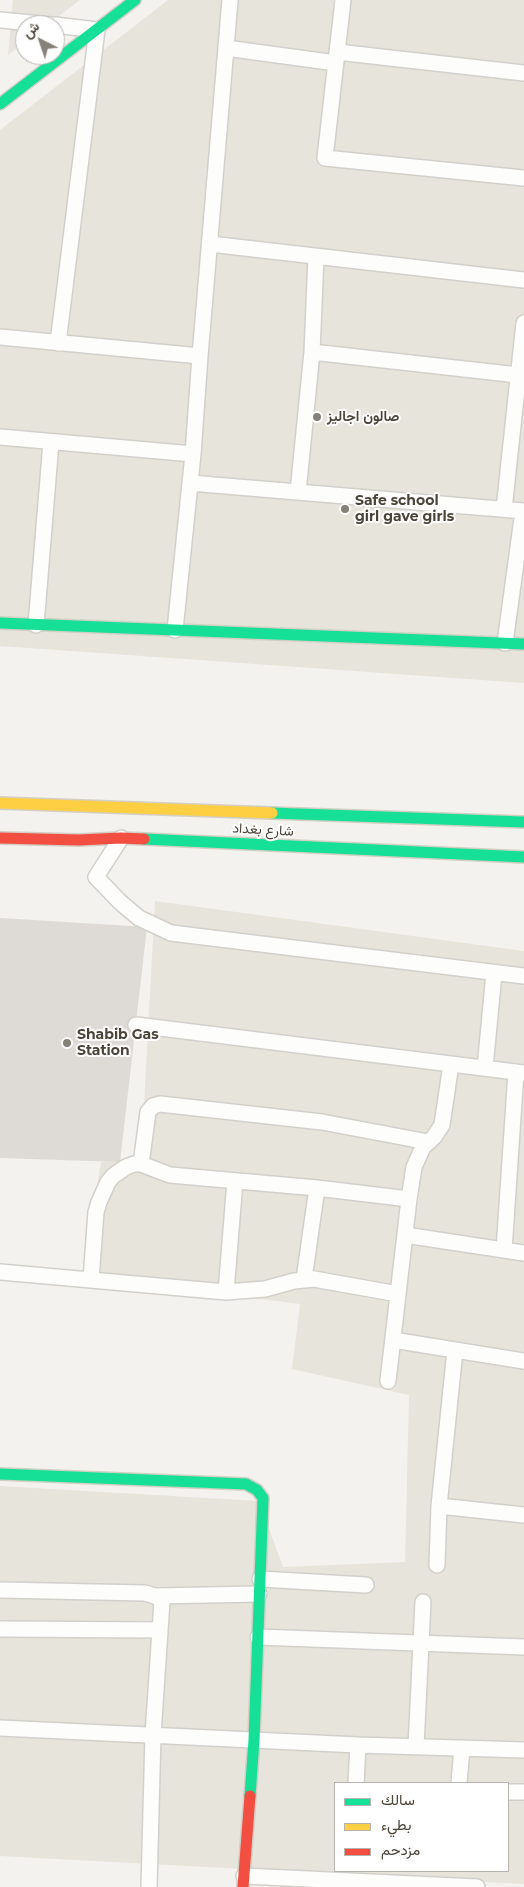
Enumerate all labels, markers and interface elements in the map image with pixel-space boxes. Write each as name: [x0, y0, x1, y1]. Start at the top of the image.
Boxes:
north arrow: [15, 15, 65, 65]
text: ش: [19, 17, 43, 42]
place label: صالون اجاليز: [327, 409, 399, 425]
marker: صالون اجاليز: [311, 411, 323, 423]
place label: Safe school girl gave girls: [355, 493, 454, 526]
marker: Safe school girl gave girls: [339, 503, 351, 515]
street label: شارع بغداد: [232, 820, 294, 840]
place label: Shabib Gas Station: [77, 1027, 159, 1060]
marker: Shabib Gas Station: [61, 1037, 73, 1049]
legend: [334, 1782, 509, 1872]
text: سالك: [381, 1790, 415, 1809]
text: بطيء: [381, 1815, 411, 1834]
text: مزدحم: [381, 1840, 420, 1859]

